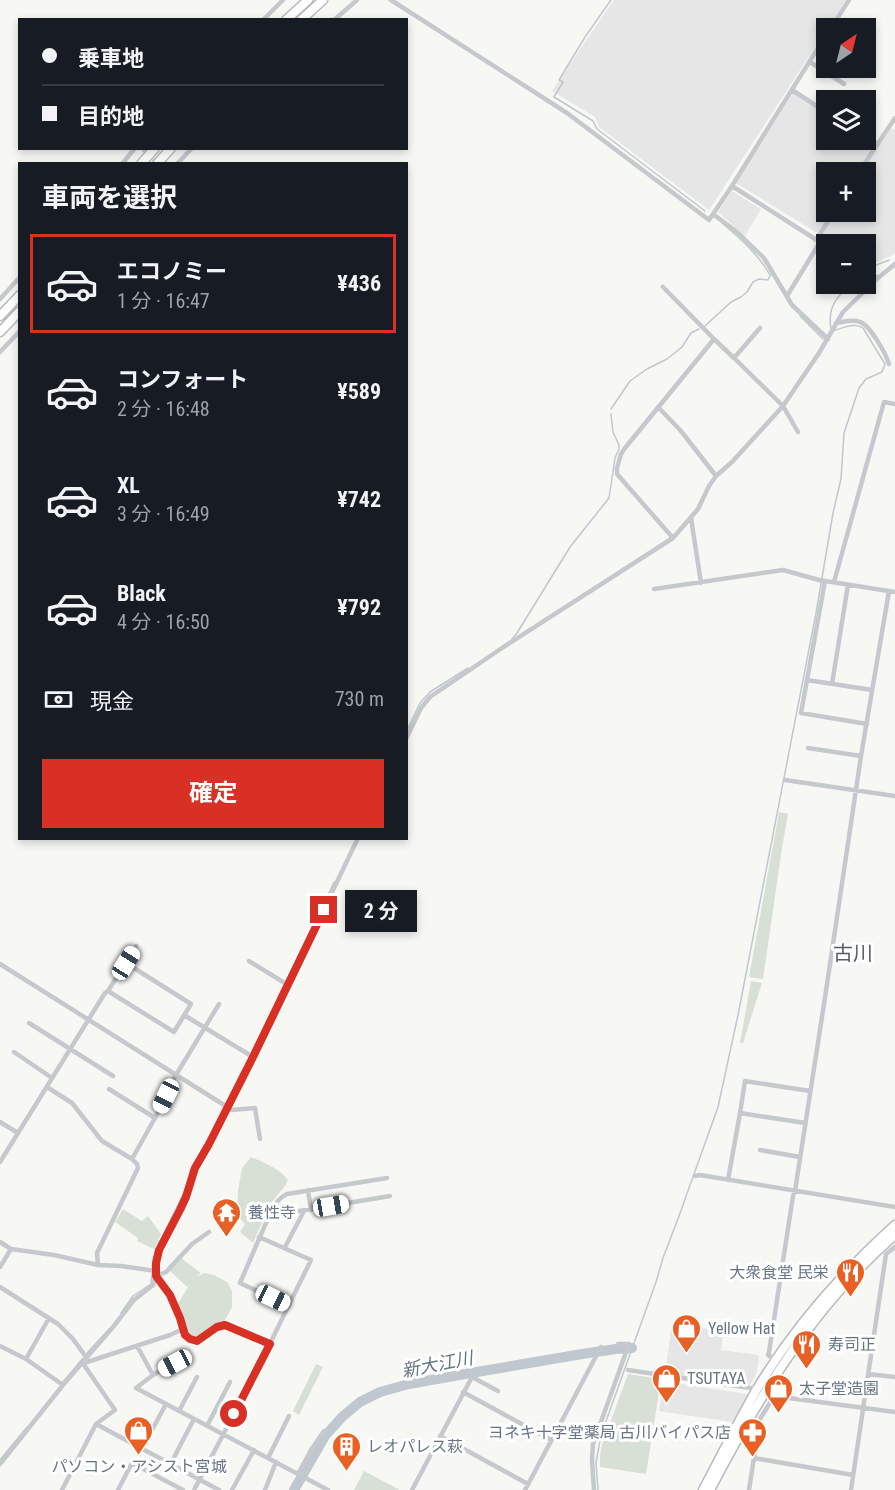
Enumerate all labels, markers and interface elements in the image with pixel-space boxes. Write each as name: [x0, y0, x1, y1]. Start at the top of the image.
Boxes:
north arrow: [816, 18, 876, 78]
map controls: [816, 18, 876, 294]
text: 乗車地: [78, 46, 144, 71]
button: layers: [816, 90, 876, 150]
text: 目的地: [78, 104, 144, 129]
button: +: [816, 162, 876, 222]
text: 車両を選択: [42, 182, 177, 214]
button: −: [816, 234, 876, 294]
icon: car: [45, 257, 99, 311]
text: エコノミー: [117, 259, 227, 284]
text: ¥436: [337, 271, 381, 296]
text: 1 分 · 16:47: [117, 289, 210, 313]
icon: car: [45, 365, 99, 419]
text: コンフォート: [117, 367, 248, 392]
text: ¥589: [337, 379, 381, 404]
text: 2 分 · 16:48: [117, 397, 210, 421]
icon: car: [45, 473, 99, 527]
text: XL: [117, 473, 140, 498]
text: ¥742: [337, 487, 381, 512]
text: 3 分 · 16:49: [117, 502, 210, 526]
icon: car: [45, 581, 99, 635]
text: Black: [117, 581, 166, 606]
text: ¥792: [337, 595, 381, 620]
text: 4 分 · 16:50: [117, 610, 210, 634]
icon: cash: [42, 683, 75, 716]
text: 730 m: [335, 687, 384, 711]
text: 現金: [90, 689, 134, 714]
button: 確定: [42, 759, 384, 828]
callout: 2 分: [345, 889, 417, 931]
route end: [310, 896, 337, 923]
text: 2 分: [364, 899, 398, 923]
district label: 古川: [833, 941, 873, 965]
car: [109, 943, 143, 983]
car: [150, 1076, 182, 1116]
car: [312, 1194, 350, 1218]
temple icon: 養性寺: [211, 1196, 243, 1238]
place label: 養性寺: [248, 1203, 296, 1222]
restaurant icon: 大衆食堂 民栄: [834, 1256, 866, 1298]
place label: 大衆食堂 民栄: [729, 1263, 829, 1282]
car: [253, 1282, 293, 1314]
shop icon: Yellow Hat: [671, 1312, 703, 1354]
place label: Yellow Hat: [708, 1319, 775, 1338]
restaurant icon: 寿司正: [791, 1328, 823, 1370]
place label: 寿司正: [828, 1335, 876, 1354]
water label: 新大江川: [400, 1346, 476, 1381]
car: [155, 1347, 195, 1379]
shop icon: TSUTAYA: [650, 1362, 682, 1404]
place label: TSUTAYA: [687, 1369, 746, 1388]
shop icon: 太子堂造園: [762, 1372, 794, 1414]
place label: 太子堂造園: [799, 1379, 879, 1398]
route start: [220, 1400, 247, 1427]
shop icon: パソコン・アシスト宮城: [123, 1414, 155, 1456]
pharmacy icon: ヨネキ十字堂薬局 古川バイパス店: [736, 1416, 768, 1458]
place label: ヨネキ十字堂薬局 古川バイパス店: [488, 1423, 731, 1442]
building icon: レオパレス萩: [330, 1430, 362, 1472]
place label: レオパレス萩: [367, 1437, 463, 1456]
place label: パソコン・アシスト宮城: [51, 1457, 227, 1476]

